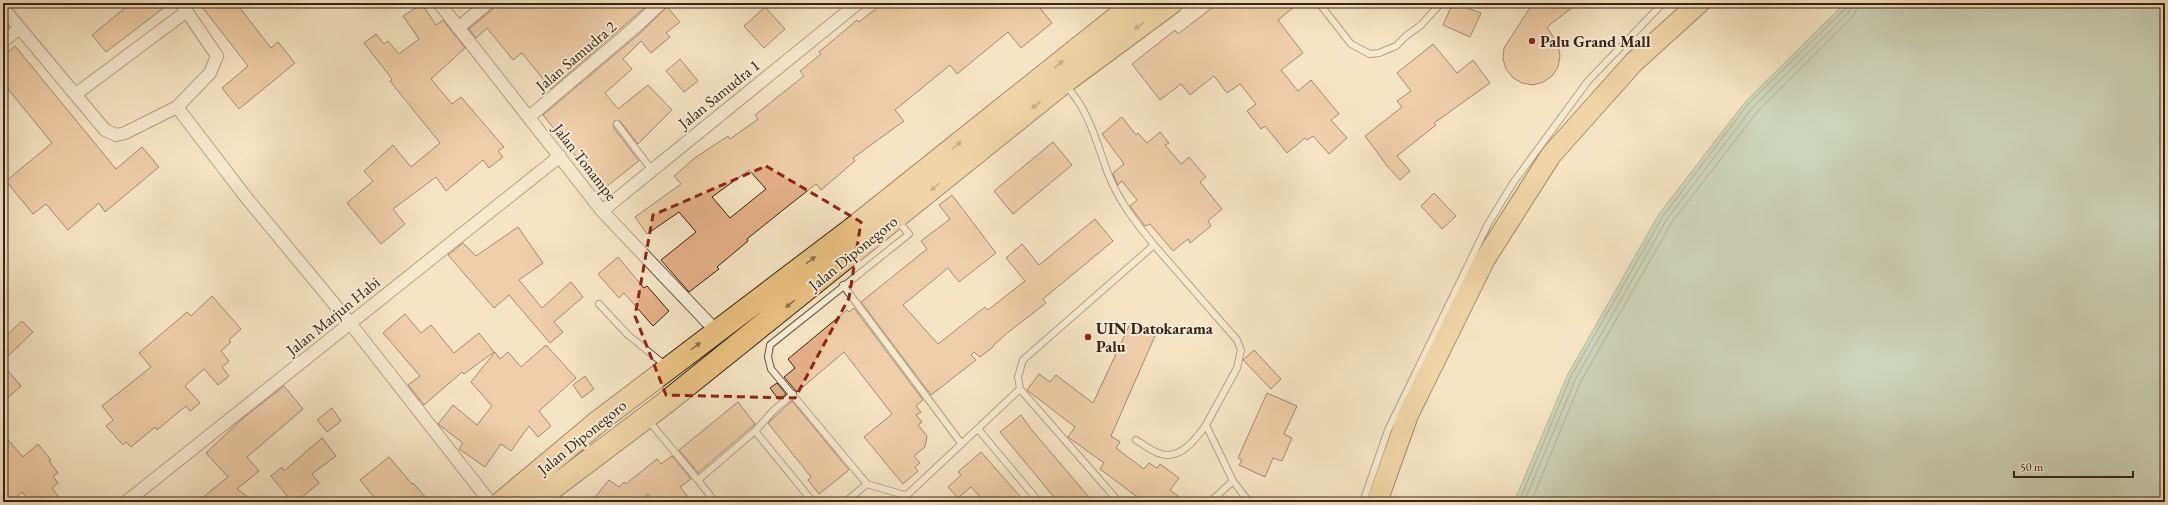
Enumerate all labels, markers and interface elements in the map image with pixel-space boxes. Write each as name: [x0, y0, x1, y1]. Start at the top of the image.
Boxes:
street label: Jalan Samudra 2: [530, 16, 621, 97]
one-way arrow: [1134, 22, 1145, 30]
place label: Palu Grand Mall: [1540, 31, 1651, 52]
marker: Palu Grand Mall: [1527, 36, 1537, 46]
street label: Jalan Samudra 1: [672, 55, 764, 135]
one-way arrow: [1054, 59, 1064, 68]
one-way arrow: [1031, 101, 1041, 110]
street label: Jalan Tonampe: [547, 118, 622, 205]
one-way arrow: [952, 141, 963, 149]
one-way arrow: [930, 183, 941, 192]
street label: Jalan Diponegoro: [803, 211, 902, 297]
one-way arrow: [806, 256, 817, 264]
street label: Jalan Marjun Habi: [280, 272, 384, 362]
one-way arrow: [784, 299, 795, 308]
place label: UIN Datokarama Palu: [1096, 318, 1214, 357]
marker: UIN Datokarama Palu: [1083, 332, 1093, 342]
one-way arrow: [691, 342, 702, 351]
street label: Jalan Diponegoro: [532, 395, 631, 481]
scale bar: [2014, 453, 2133, 479]
text: 50 m: [2020, 459, 2044, 475]

